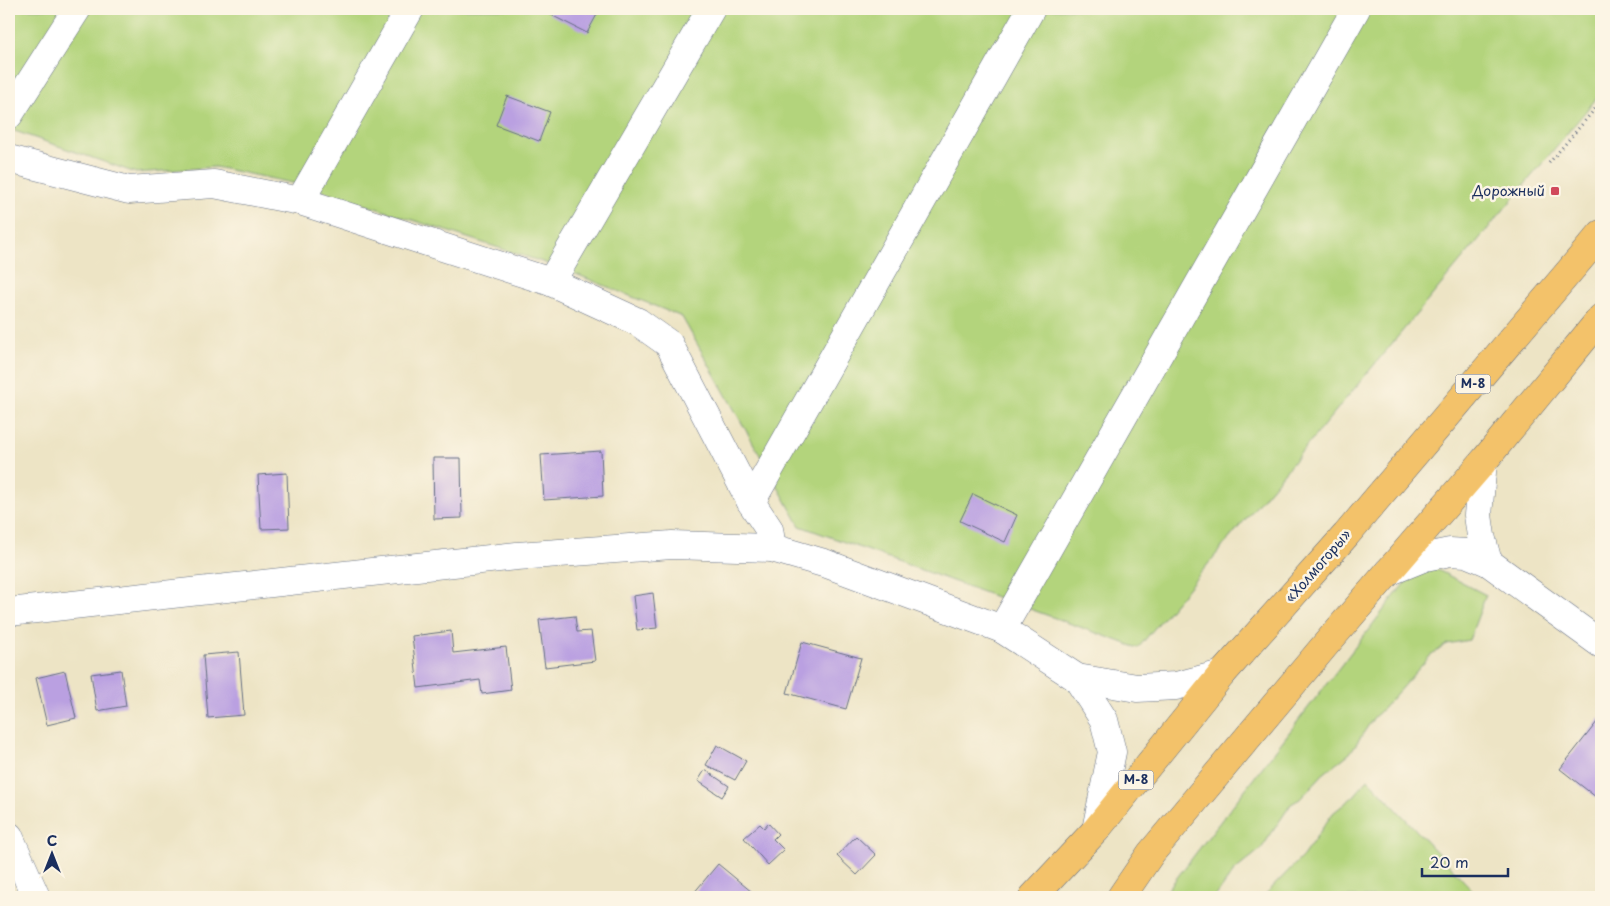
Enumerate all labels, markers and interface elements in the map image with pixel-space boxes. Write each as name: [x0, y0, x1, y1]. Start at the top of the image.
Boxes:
place label: Дорожный: [1472, 180, 1545, 201]
marker: Дорожный: [1549, 185, 1561, 197]
road number: М-8: [1456, 374, 1490, 394]
street label: «Холмогоры»: [1280, 524, 1356, 607]
road number: М-8: [1118, 770, 1154, 790]
north arrow: [28, 828, 78, 878]
text: С: [47, 830, 57, 851]
scale bar: [1422, 846, 1509, 878]
text: 20 m: [1430, 850, 1469, 873]

